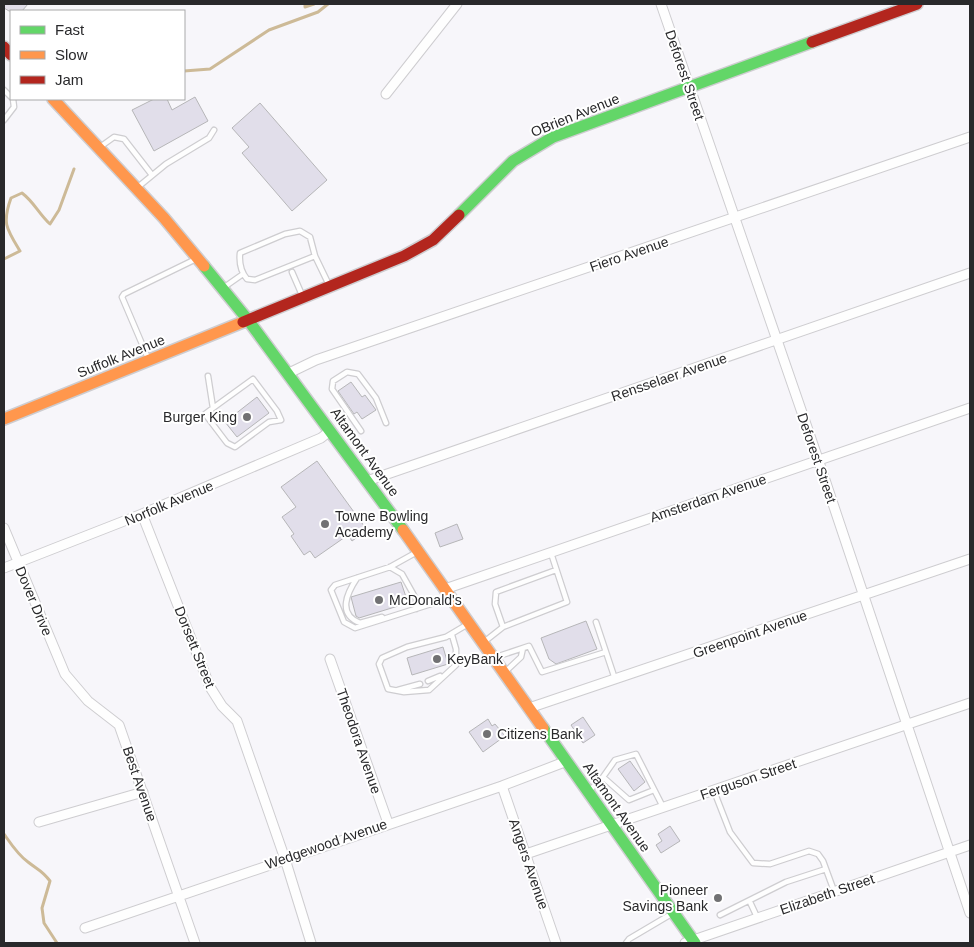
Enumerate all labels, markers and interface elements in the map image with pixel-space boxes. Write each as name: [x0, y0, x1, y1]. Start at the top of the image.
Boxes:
legend: [10, 10, 185, 100]
text: Fast: [55, 21, 85, 38]
street label: Deforest Street: [662, 28, 708, 122]
text: Slow: [55, 46, 88, 63]
text: Jam: [55, 71, 83, 88]
street label: OBrien Avenue: [528, 90, 622, 140]
street label: Fiero Avenue: [588, 233, 671, 275]
street label: Suffolk Avenue: [75, 331, 167, 381]
street label: Rensselaer Avenue: [609, 350, 729, 404]
street label: Altamont Avenue: [327, 405, 403, 500]
place label: Burger King: [163, 409, 237, 425]
marker: Burger King: [241, 411, 253, 423]
street label: Deforest Street: [794, 411, 840, 505]
street label: Amsterdam Avenue: [648, 471, 768, 525]
street label: Norfolk Avenue: [122, 477, 216, 529]
place label: Towne Bowling Academy: [335, 508, 428, 540]
marker: Towne Bowling Academy: [319, 518, 331, 530]
street label: Dover Drive: [12, 564, 56, 638]
place label: McDonald's: [389, 592, 462, 608]
marker: McDonald's: [373, 594, 385, 606]
street label: Dorsett Street: [171, 604, 219, 690]
street label: Greenpoint Avenue: [691, 607, 809, 661]
place label: KeyBank: [447, 651, 504, 667]
marker: KeyBank: [431, 653, 443, 665]
street label: Theodora Avenue: [333, 686, 385, 796]
place label: Citizens Bank: [497, 726, 584, 742]
marker: Citizens Bank: [481, 728, 493, 740]
street label: Best Avenue: [120, 744, 160, 824]
street label: Ferguson Street: [698, 755, 798, 803]
street label: Altamont Avenue: [580, 759, 654, 855]
street label: Wedgewood Avenue: [263, 816, 389, 872]
street label: Angers Avenue: [506, 817, 552, 912]
street label: Elizabeth Street: [778, 870, 876, 918]
place label: Pioneer Savings Bank: [622, 882, 709, 914]
marker: Pioneer Savings Bank: [712, 892, 724, 904]

